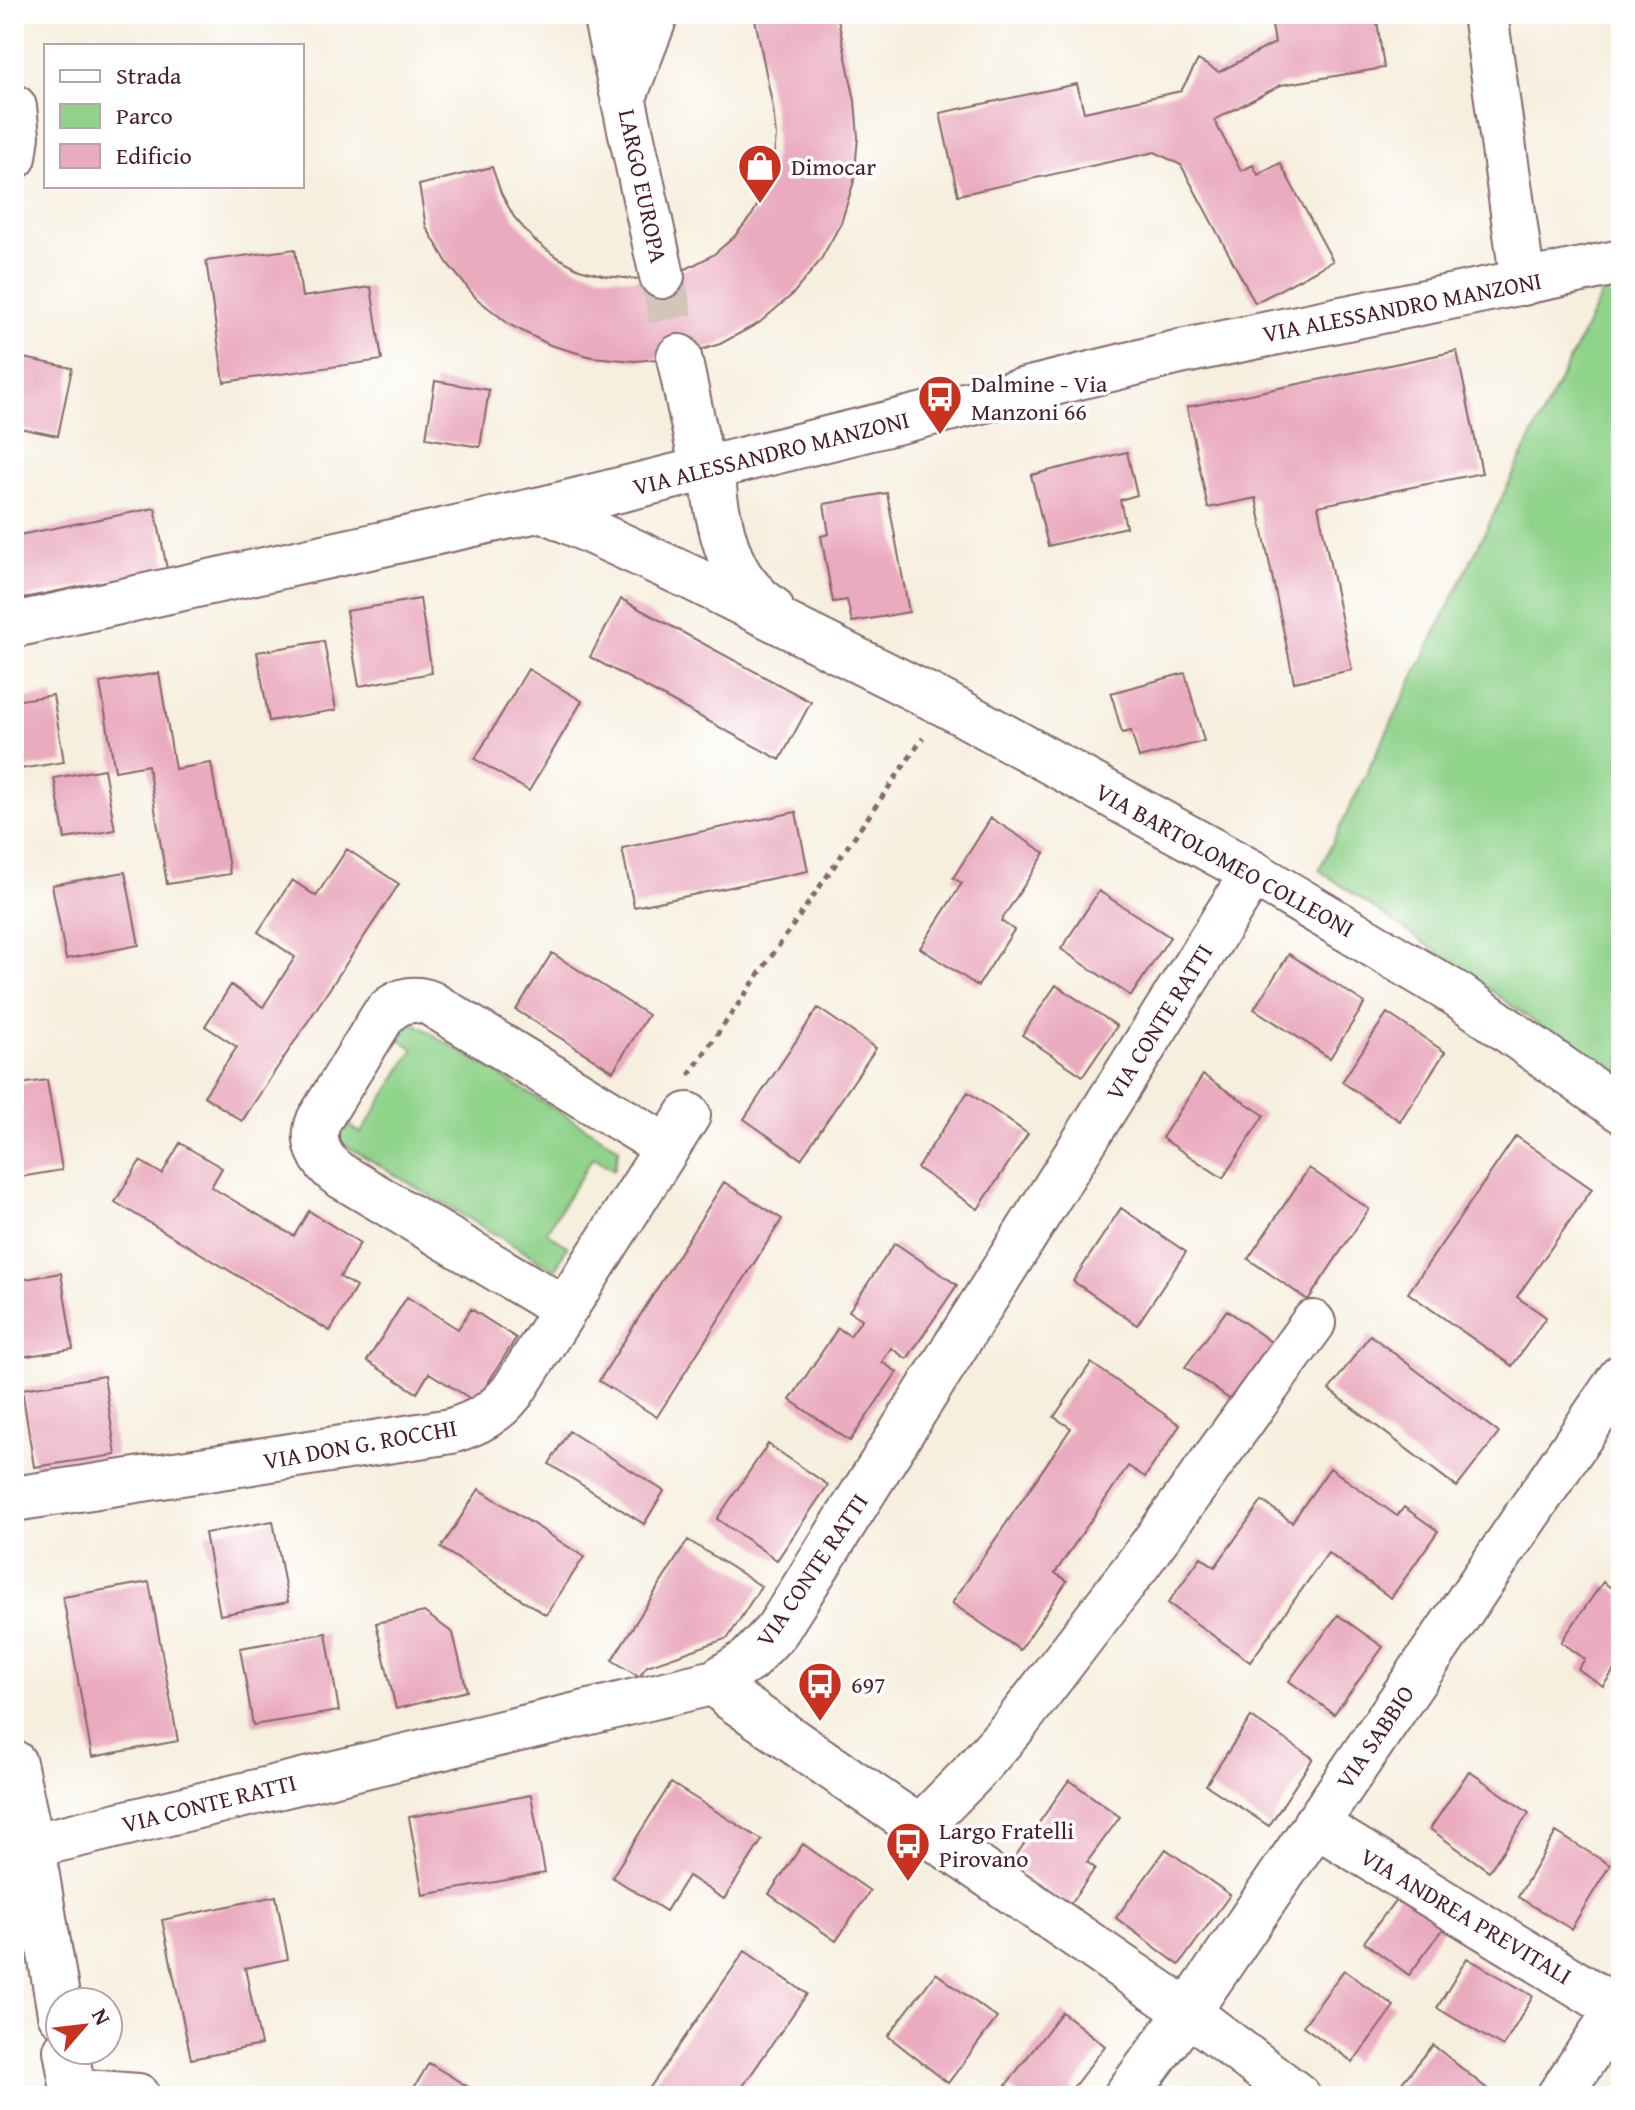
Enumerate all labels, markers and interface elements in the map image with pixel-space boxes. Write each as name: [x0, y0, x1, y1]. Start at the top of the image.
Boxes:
legend: [44, 44, 304, 188]
text: Strada: [116, 58, 182, 93]
text: Parco: [116, 98, 173, 133]
street label: LARGO EUROPA: [610, 106, 676, 267]
text: Edificio: [116, 138, 192, 173]
shop icon: Dimocar: [736, 142, 784, 205]
place label: Dimocar: [791, 149, 876, 184]
street label: VIA ALESSANDRO MANZONI: [1259, 263, 1545, 351]
place label: Dalmine - Via Manzoni 66: [971, 366, 1108, 429]
bus stop icon: Dalmine - Via Manzoni 66: [916, 373, 964, 436]
street label: VIA ALESSANDRO MANZONI: [629, 402, 913, 504]
street label: VIA BARTOLOMEO COLLEONI: [1089, 774, 1361, 946]
street label: VIA CONTE RATTI: [1097, 937, 1221, 1107]
street label: VIA DON G. ROCCHI: [260, 1410, 460, 1478]
street label: VIA CONTE RATTI: [748, 1486, 876, 1654]
bus stop icon: 697: [796, 1660, 844, 1723]
place label: 697: [851, 1667, 886, 1702]
street label: VIA SABBIO: [1327, 1678, 1423, 1796]
street label: VIA CONTE RATTI: [118, 1764, 300, 1842]
place label: Largo Fratelli Pirovano: [939, 1813, 1074, 1876]
bus stop icon: Largo Fratelli Pirovano: [884, 1820, 932, 1883]
street label: VIA ANDREA PREVITALI: [1354, 1839, 1578, 1993]
north arrow: [44, 1986, 124, 2066]
text: N: [84, 2003, 119, 2031]

